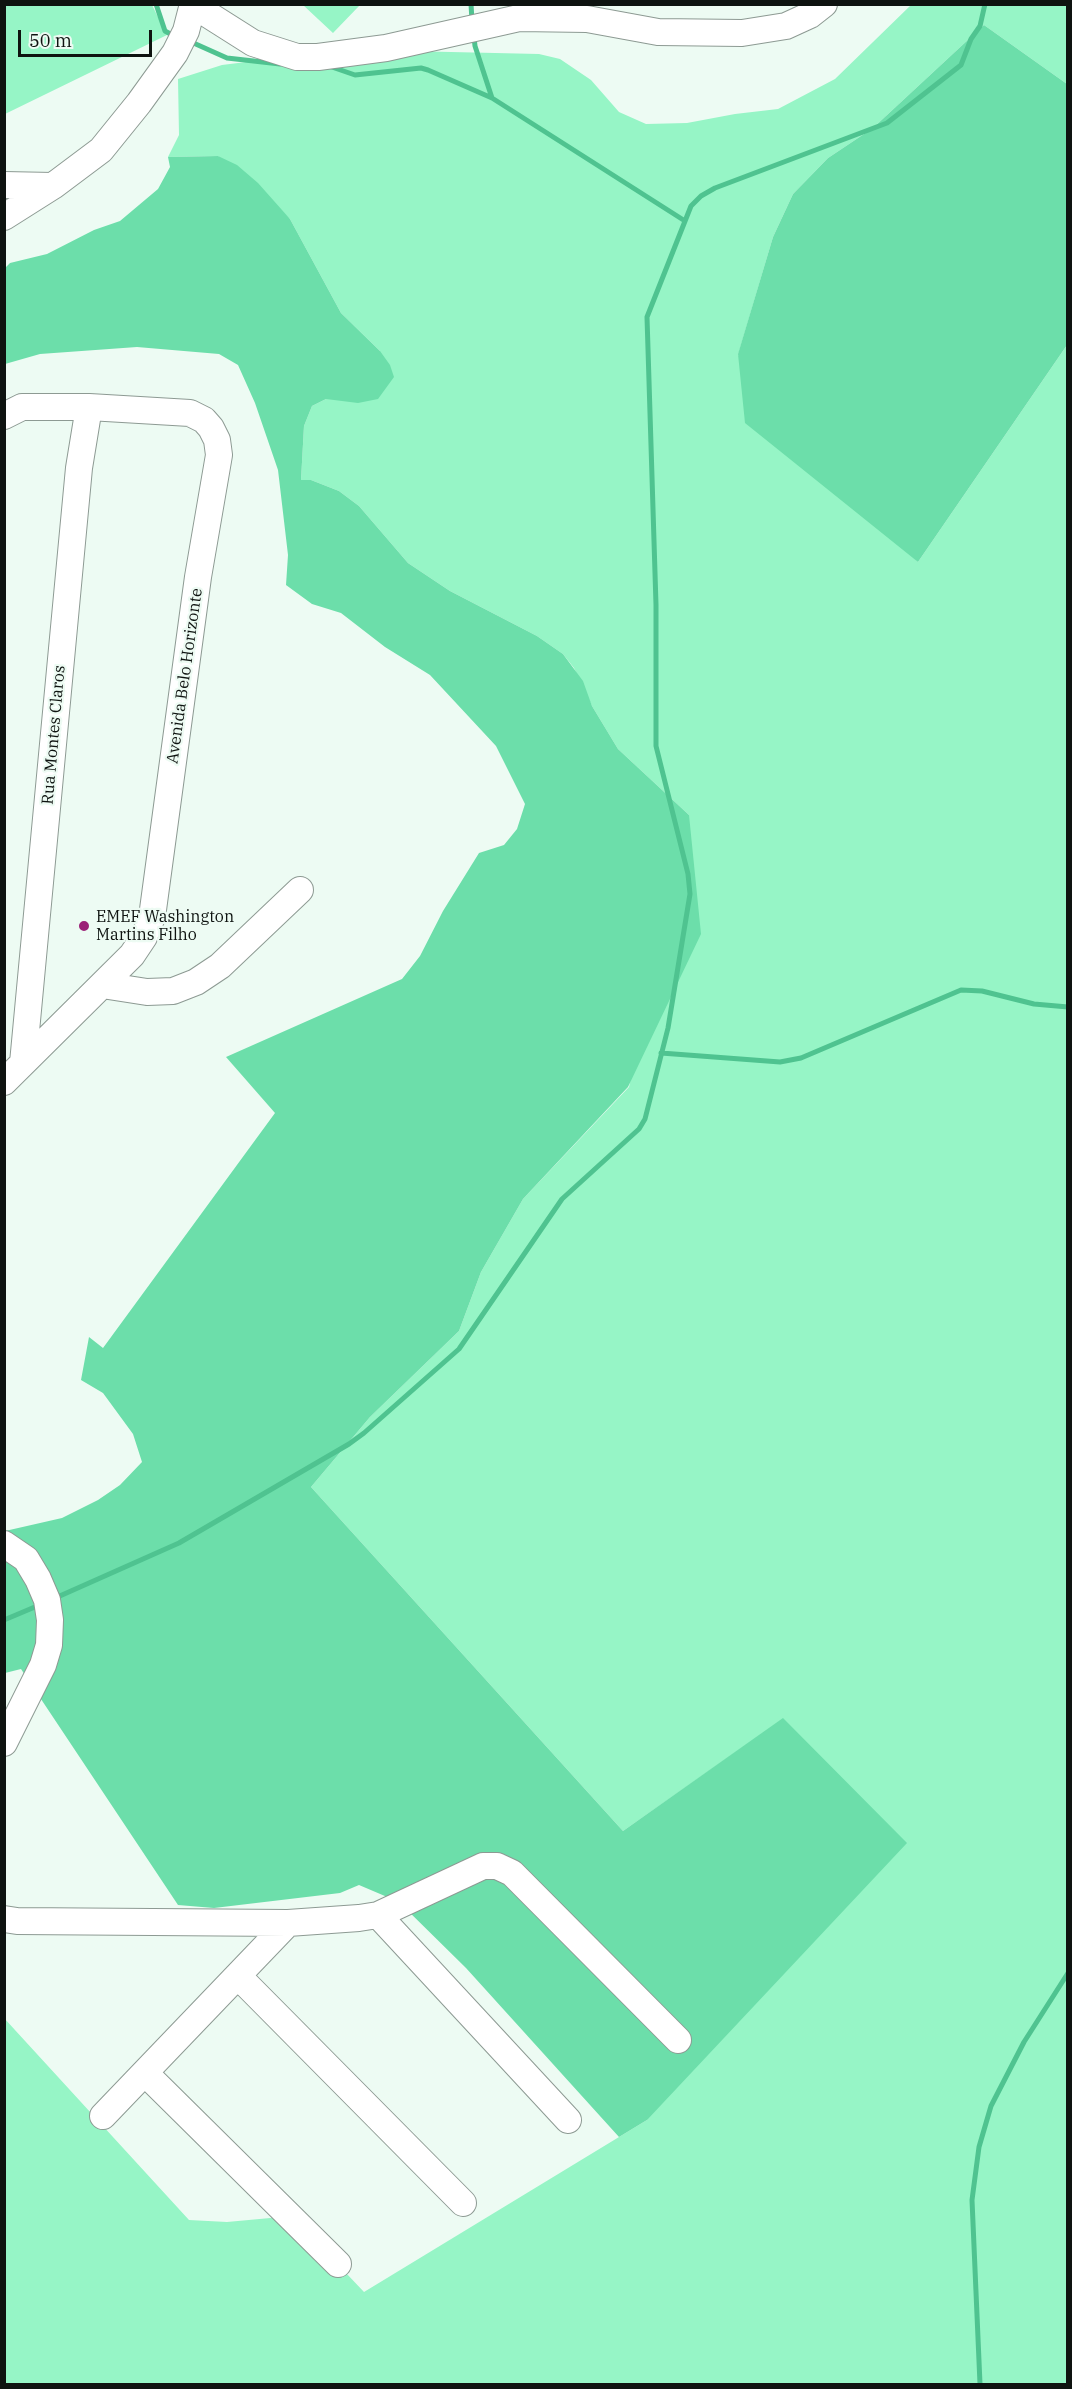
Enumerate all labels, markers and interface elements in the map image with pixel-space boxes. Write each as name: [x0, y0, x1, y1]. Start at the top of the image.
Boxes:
scale bar: [21, 18, 154, 56]
text: 50 m: [29, 29, 72, 52]
street label: Avenida Belo Horizonte: [163, 587, 207, 765]
street label: Rua Montes Claros: [38, 665, 70, 805]
place label: EMEF Washington Martins Filho: [96, 907, 234, 945]
marker: EMEF Washington Martins Filho: [77, 919, 91, 933]

